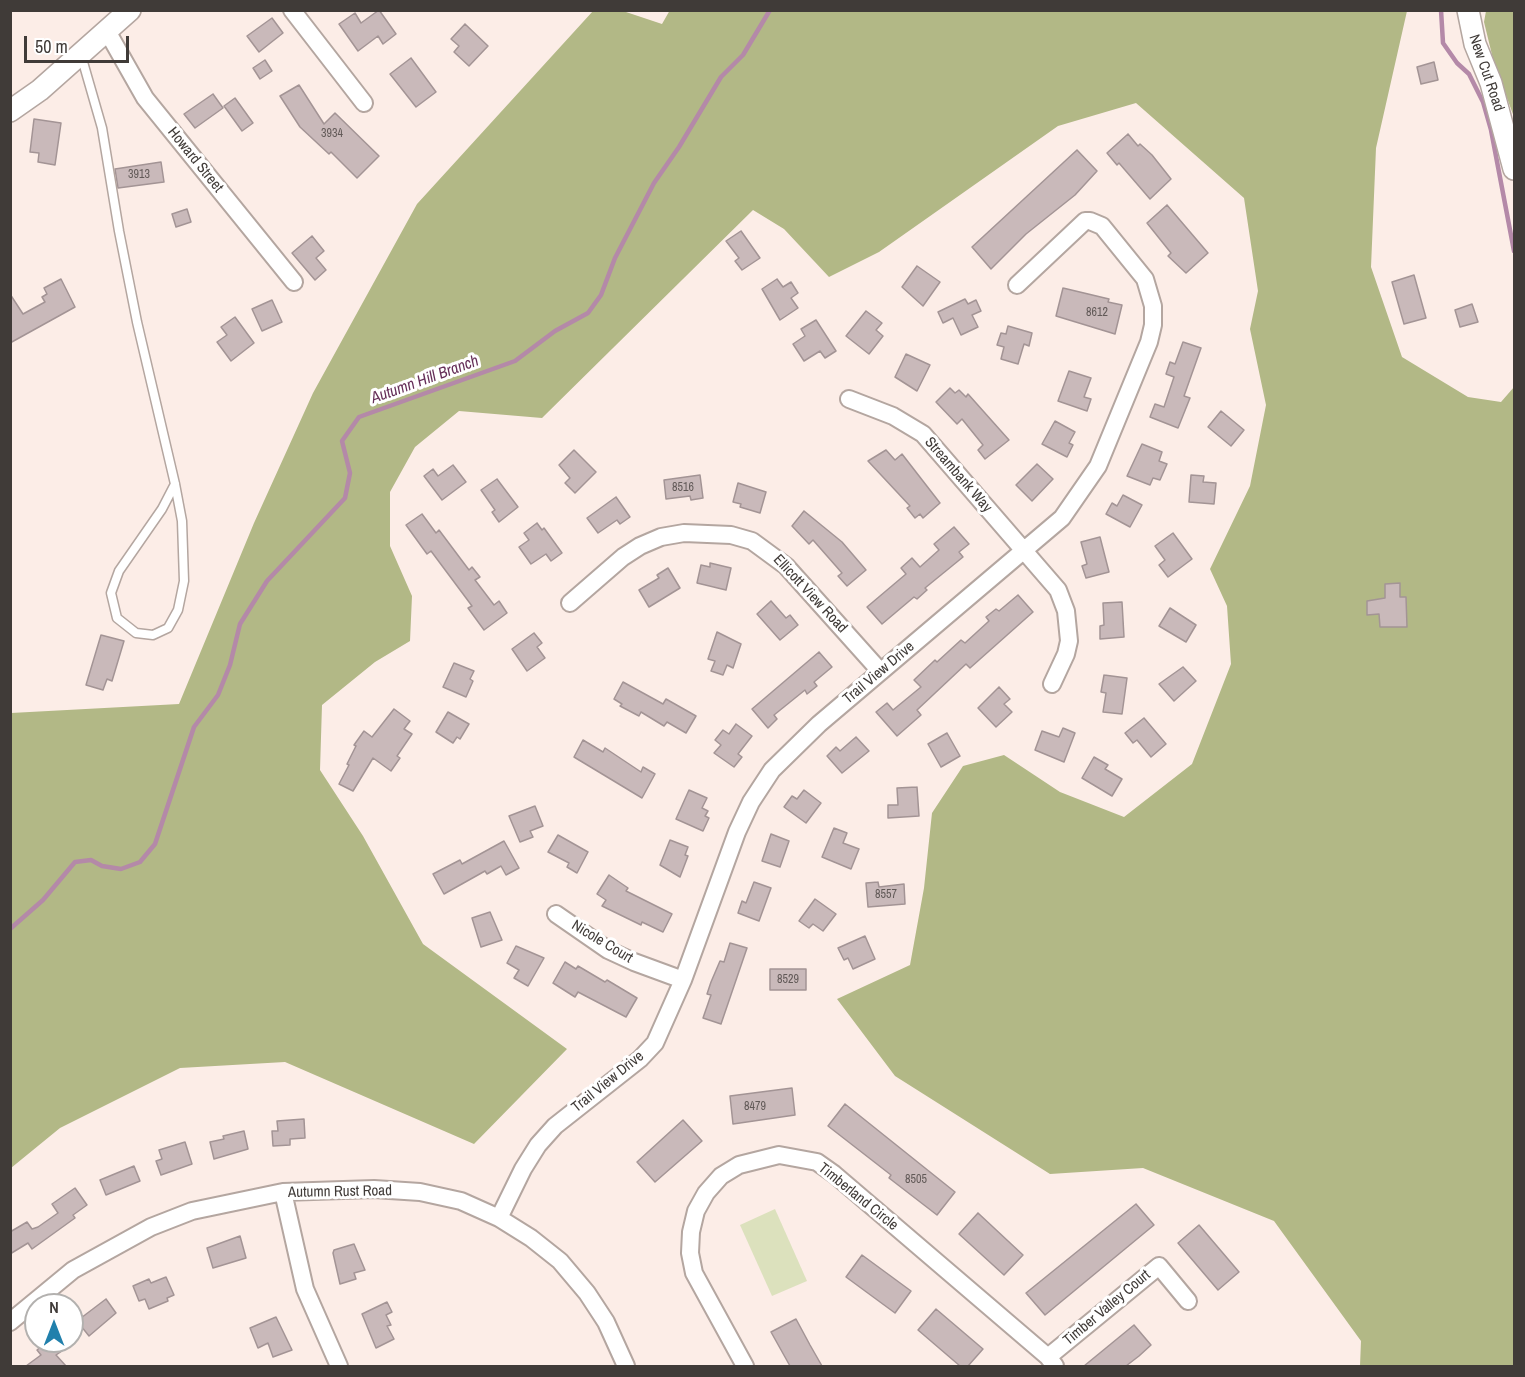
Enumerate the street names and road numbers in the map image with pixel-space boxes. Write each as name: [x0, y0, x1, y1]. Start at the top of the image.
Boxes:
street label: New Cut Road: [1464, 32, 1508, 114]
street label: Howard Street: [163, 124, 227, 196]
street label: Streambank Way: [920, 434, 996, 516]
street label: Ellicott View Road: [769, 551, 851, 637]
street label: Trail View Drive: [840, 638, 918, 708]
street label: Nicole Court: [568, 917, 636, 967]
street label: Trail View Drive: [568, 1047, 648, 1117]
street label: Timberland Circle: [814, 1159, 902, 1235]
street label: Autumn Rust Road: [288, 1182, 392, 1202]
street label: Timber Valley Court: [1060, 1266, 1154, 1350]

